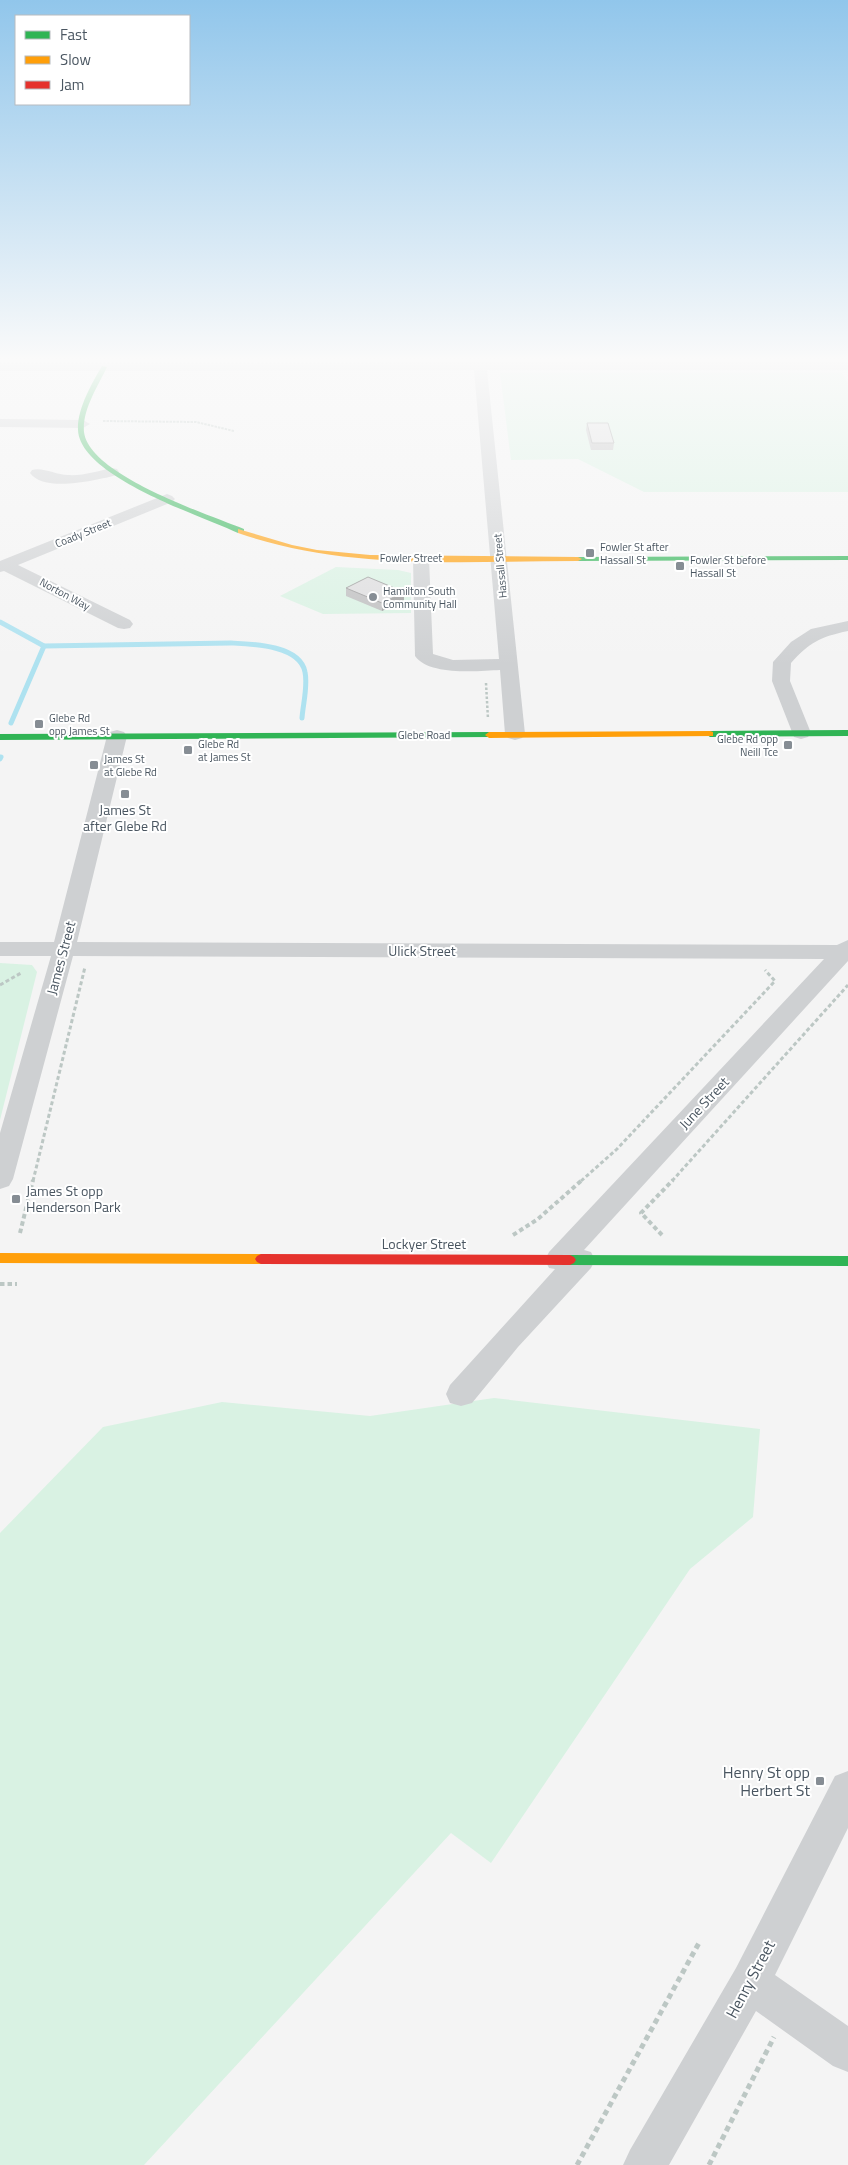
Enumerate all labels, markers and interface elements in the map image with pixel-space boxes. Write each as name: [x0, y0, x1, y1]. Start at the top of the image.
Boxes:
legend: [15, 15, 190, 105]
text: Fast: [60, 23, 88, 46]
text: Slow: [60, 48, 91, 71]
text: Jam: [60, 73, 84, 96]
street label: Coady Street: [53, 514, 114, 551]
street label: Hassall Street: [489, 533, 511, 599]
place label: Fowler St after Hassall St: [600, 539, 669, 568]
marker: Fowler St after Hassall St: [584, 547, 596, 559]
street label: Fowler Street: [380, 550, 442, 566]
place label: Fowler St before Hassall St: [690, 552, 767, 581]
marker: Fowler St before Hassall St: [674, 560, 686, 572]
street label: Norton Way: [37, 574, 94, 614]
place label: Hamilton South Community Hall: [383, 583, 457, 612]
marker: Hamilton South Community Hall: [367, 591, 379, 603]
place label: Glebe Rd opp James St: [49, 710, 110, 739]
marker: Glebe Rd opp James St: [33, 718, 45, 730]
street label: Glebe Road: [398, 727, 450, 743]
place label: Glebe Rd opp Neill Tce: [717, 731, 778, 760]
place label: Glebe Rd at James St: [198, 736, 251, 765]
marker: Glebe Rd opp Neill Tce: [782, 739, 794, 751]
marker: Glebe Rd at James St: [182, 744, 194, 756]
place label: James St at Glebe Rd: [104, 751, 157, 780]
marker: James St at Glebe Rd: [88, 759, 100, 771]
marker: James St after Glebe Rd: [119, 788, 131, 800]
place label: James St after Glebe Rd: [83, 799, 167, 836]
street label: James Street: [41, 919, 80, 997]
street label: Ulick Street: [388, 940, 456, 961]
street label: June Street: [674, 1072, 734, 1134]
place label: James St opp Henderson Park: [26, 1180, 121, 1217]
marker: James St opp Henderson Park: [10, 1193, 22, 1205]
street label: Lockyer Street: [382, 1233, 466, 1254]
place label: Henry St opp Herbert St: [723, 1760, 810, 1802]
marker: Henry St opp Herbert St: [814, 1775, 826, 1787]
street label: Henry Street: [719, 1935, 781, 2022]

